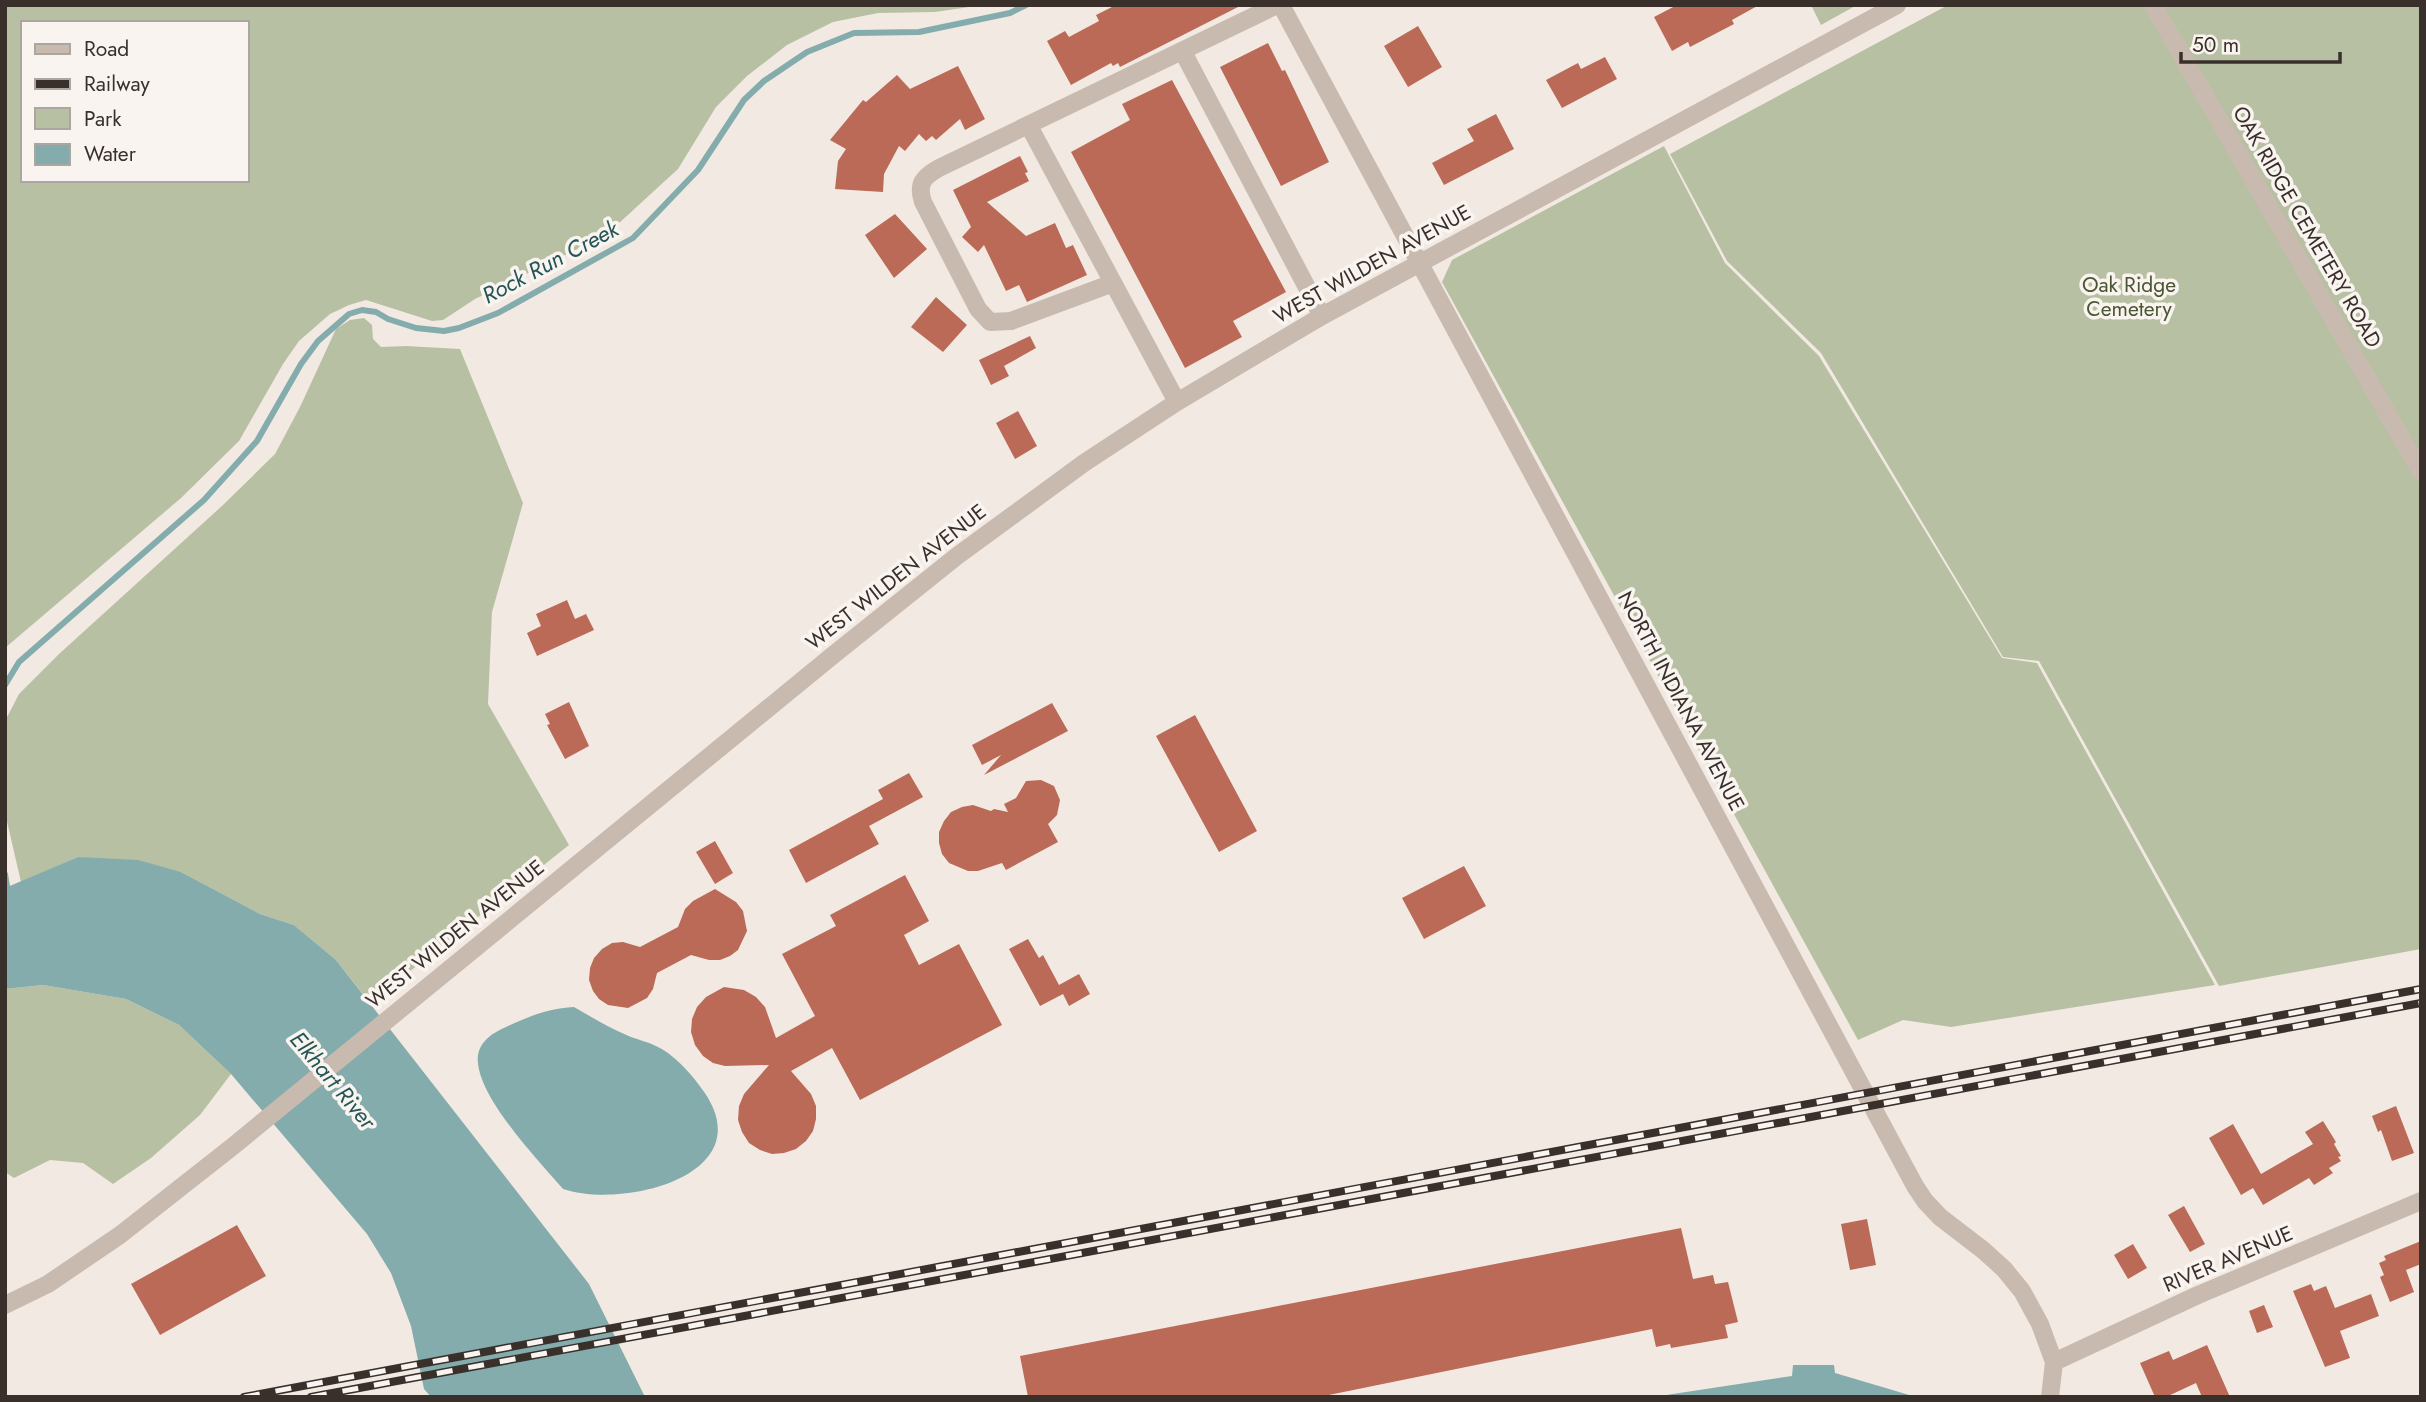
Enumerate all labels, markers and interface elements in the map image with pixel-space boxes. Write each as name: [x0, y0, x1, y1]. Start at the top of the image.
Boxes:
legend: [21, 21, 248, 182]
scale bar: [2181, 21, 2340, 65]
text: 50 m: [2192, 30, 2239, 60]
text: Road: [84, 34, 129, 64]
text: Railway: [84, 69, 150, 99]
street label: OAK RIDGE CEMETERY ROAD: [2225, 101, 2389, 353]
text: Park: [84, 104, 122, 134]
text: Water: [84, 139, 137, 169]
street label: WEST WILDEN AVENUE: [1268, 197, 1476, 331]
water label: Rock Run Creek: [476, 211, 625, 312]
park label: Oak Ridge Cemetery: [2082, 270, 2176, 324]
street label: WEST WILDEN AVENUE: [799, 497, 993, 657]
street label: NORTH INDIANA AVENUE: [1610, 586, 1752, 816]
street label: WEST WILDEN AVENUE: [359, 853, 551, 1015]
water label: Elkhart River: [282, 1024, 385, 1137]
street label: RIVER AVENUE: [2158, 1218, 2298, 1300]

